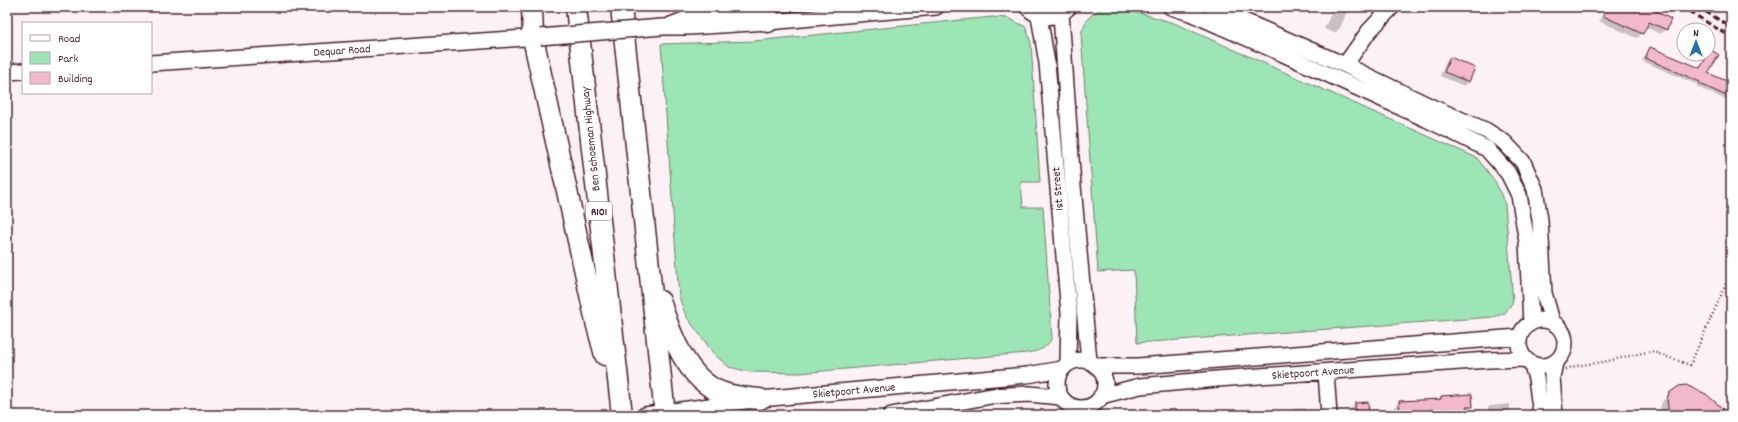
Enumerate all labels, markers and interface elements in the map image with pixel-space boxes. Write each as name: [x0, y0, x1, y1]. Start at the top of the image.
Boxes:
legend: [22, 22, 152, 94]
north arrow: [1676, 22, 1716, 62]
text: N: [1693, 26, 1699, 42]
text: Road: [58, 31, 80, 48]
street label: Dequar Road: [313, 41, 371, 62]
text: Park: [58, 51, 79, 68]
text: Building: [58, 71, 93, 88]
street label: Ben Schoeman Highway: [577, 85, 605, 192]
street label: 1st Street: [1048, 166, 1069, 212]
road number: R101: [586, 202, 612, 220]
street label: Skietpoort Avenue: [1271, 362, 1355, 385]
street label: Skietpoort Avenue: [812, 379, 896, 404]

